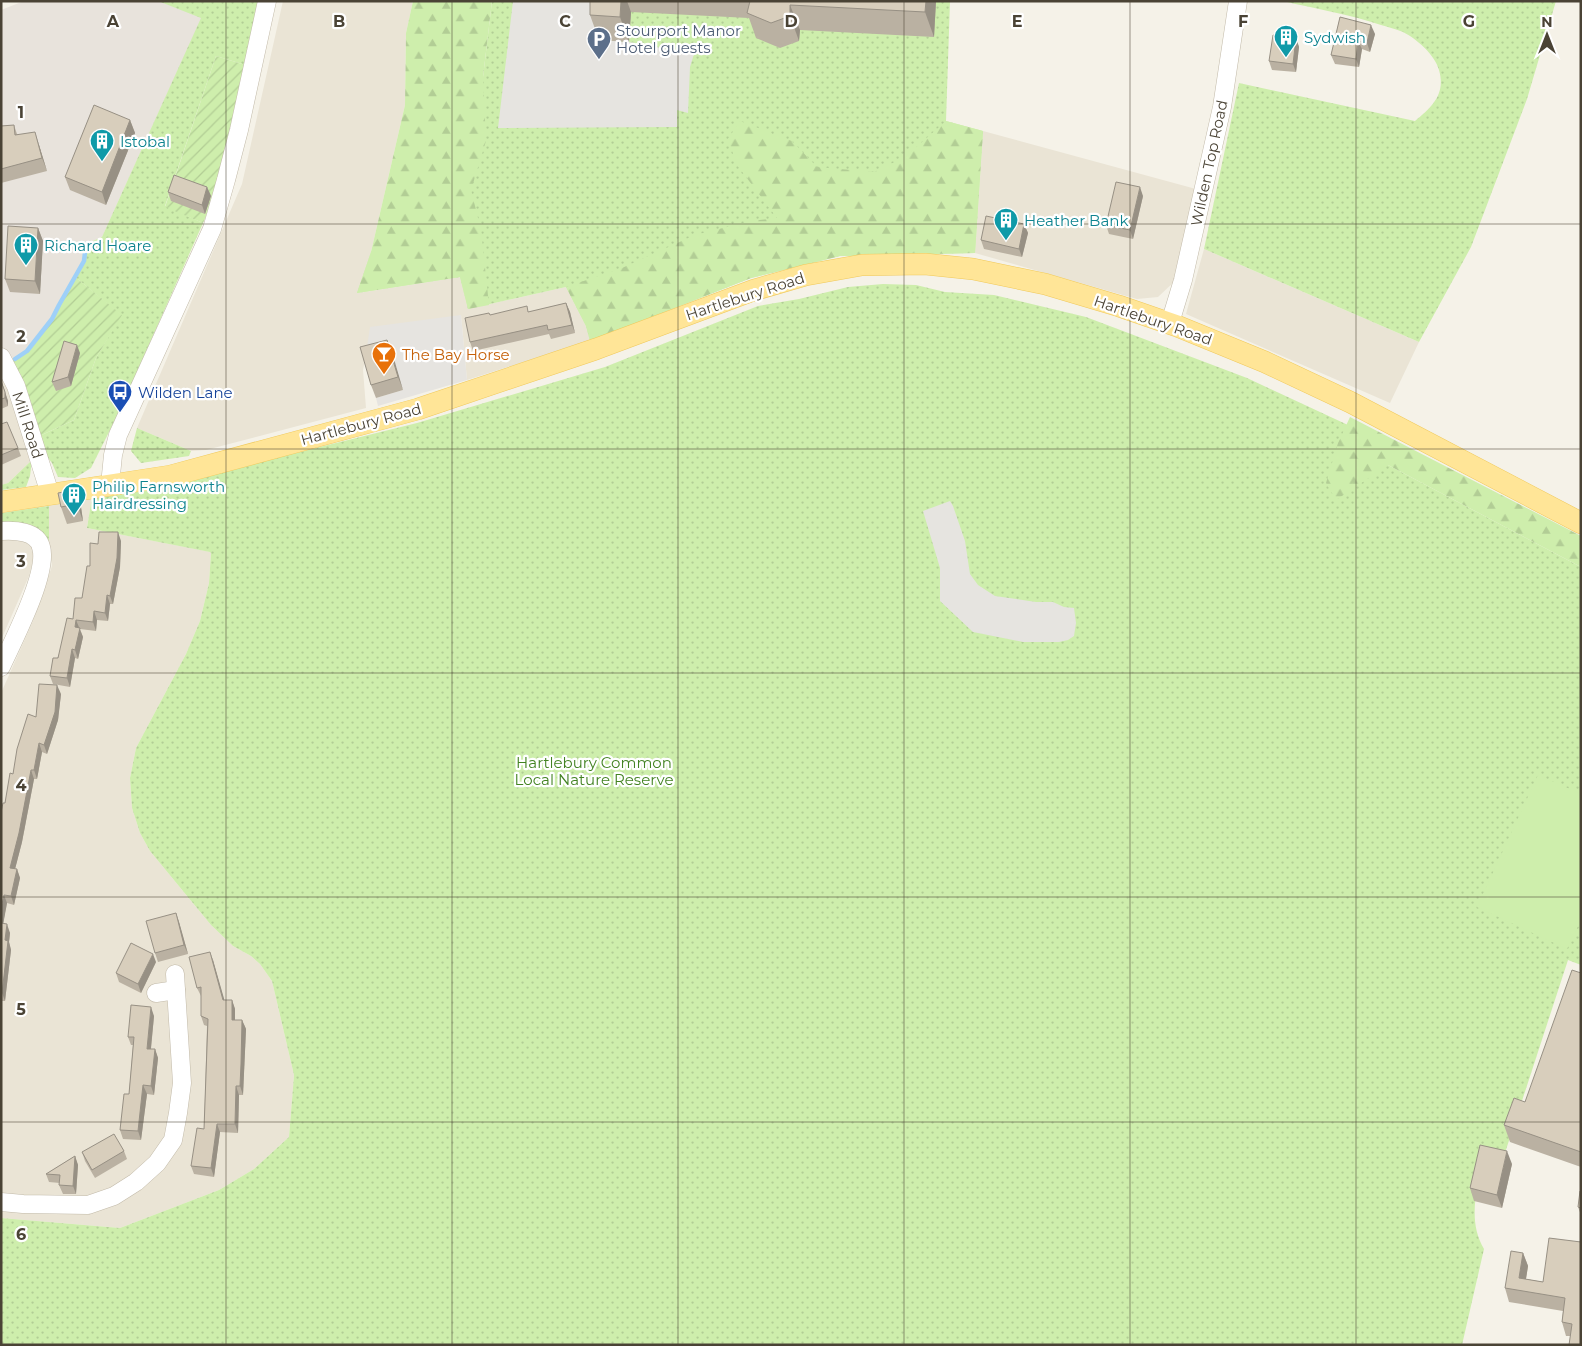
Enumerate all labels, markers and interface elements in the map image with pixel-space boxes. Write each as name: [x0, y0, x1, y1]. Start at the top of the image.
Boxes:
north arrow: [1522, 10, 1572, 60]
text: A: [106, 12, 120, 31]
text: B: [333, 12, 345, 31]
text: C: [559, 12, 571, 31]
text: D: [784, 12, 798, 31]
text: E: [1012, 12, 1022, 31]
text: F: [1238, 12, 1248, 31]
text: G: [1463, 12, 1475, 31]
text: N: [1541, 13, 1553, 31]
place label: Stourport Manor Hotel guests: [616, 21, 741, 57]
building icon: Sydwish: [1273, 24, 1299, 58]
parking icon: Stourport Manor Hotel guests: [586, 26, 612, 60]
place label: Sydwish: [1304, 28, 1366, 47]
street label: Wilden Top Road: [1186, 98, 1232, 228]
text: 1: [18, 103, 24, 122]
building icon: Istobal: [89, 128, 115, 162]
place label: Istobal: [120, 132, 170, 151]
building icon: Heather Bank: [993, 207, 1019, 241]
place label: Heather Bank: [1024, 211, 1128, 230]
building icon: Richard Hoare: [13, 232, 39, 266]
place label: Richard Hoare: [44, 236, 151, 255]
street label: Hartlebury Road: [683, 268, 807, 324]
street label: Hartlebury Road: [1091, 291, 1215, 349]
text: 2: [16, 327, 26, 346]
bar icon: The Bay Horse: [371, 341, 397, 375]
place label: The Bay Horse: [402, 345, 510, 364]
bus stop icon: Wilden Lane: [107, 379, 133, 413]
place label: Wilden Lane: [138, 383, 233, 402]
street label: Mill Road: [8, 389, 48, 461]
street label: Hartlebury Road: [299, 399, 423, 449]
place label: Philip Farnsworth Hairdressing: [92, 477, 225, 513]
building icon: Philip Farnsworth Hairdressing: [61, 482, 87, 516]
text: 3: [15, 552, 26, 571]
park label: Hartlebury Common Local Nature Reserve: [515, 753, 673, 789]
text: 4: [15, 776, 27, 795]
text: 5: [16, 1000, 26, 1019]
text: 6: [16, 1225, 26, 1244]

